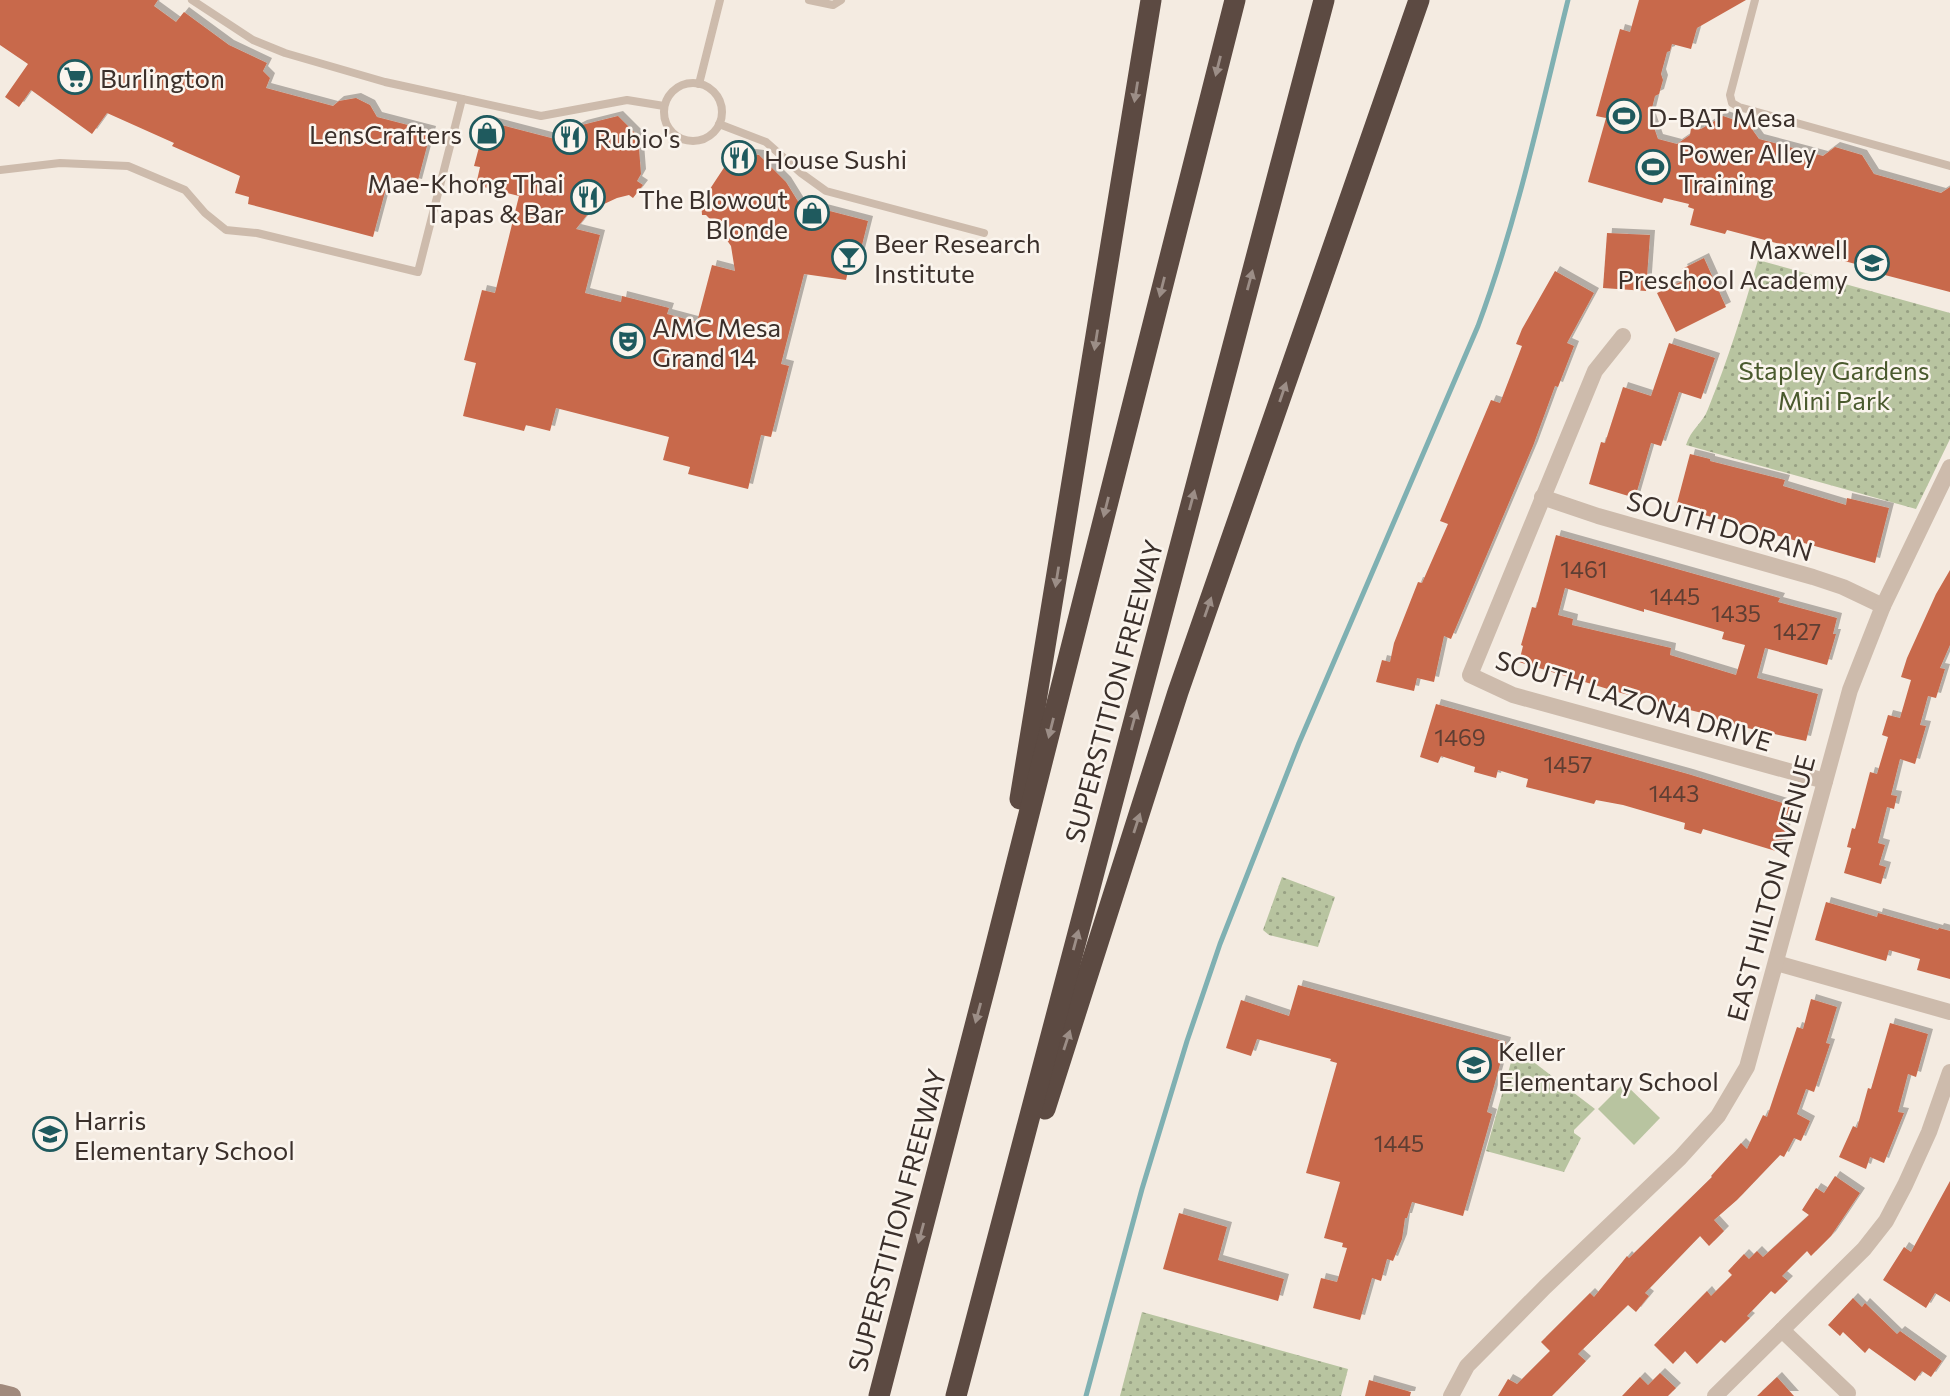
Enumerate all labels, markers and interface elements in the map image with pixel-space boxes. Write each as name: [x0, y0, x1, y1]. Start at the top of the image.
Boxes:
one-way arrow: [1212, 55, 1223, 77]
supermarket icon: Burlington: [56, 58, 94, 96]
place label: Burlington: [100, 62, 225, 93]
one-way arrow: [1130, 81, 1141, 103]
sports icon: D-BAT Mesa: [1605, 97, 1643, 135]
place label: D-BAT Mesa: [1648, 101, 1796, 132]
shop icon: LensCrafters: [468, 114, 506, 152]
place label: LensCrafters: [309, 118, 462, 149]
restaurant icon: Rubio's: [551, 118, 589, 156]
place label: Rubio's: [594, 122, 680, 153]
place label: Power Alley Training: [1678, 137, 1816, 198]
restaurant icon: House Sushi: [720, 139, 758, 177]
place label: House Sushi: [764, 143, 907, 174]
sports icon: Power Alley Training: [1634, 148, 1672, 186]
place label: Mae-Khong Thai Tapas & Bar: [367, 167, 564, 228]
restaurant icon: Mae-Khong Thai Tapas & Bar: [569, 178, 607, 216]
place label: The Blowout Blonde: [638, 183, 788, 244]
shop icon: The Blowout Blonde: [793, 194, 831, 232]
place label: Beer Research Institute: [874, 227, 1041, 288]
place label: Maxwell Preschool Academy: [1617, 233, 1848, 294]
bar icon: Beer Research Institute: [830, 238, 868, 276]
school or university icon: Maxwell Preschool Academy: [1853, 244, 1891, 282]
one-way arrow: [1245, 269, 1256, 291]
one-way arrow: [1156, 276, 1167, 298]
place label: AMC Mesa Grand 14: [652, 311, 781, 372]
theatre icon: AMC Mesa Grand 14: [609, 322, 647, 360]
one-way arrow: [1090, 329, 1101, 351]
park label: Stapley Gardens Mini Park: [1738, 354, 1930, 415]
one-way arrow: [1278, 382, 1289, 403]
street label: SOUTH DORAN: [1623, 484, 1817, 566]
one-way arrow: [1187, 489, 1198, 511]
one-way arrow: [1100, 496, 1111, 518]
street label: SUPERSTITION FREEWAY: [1058, 536, 1168, 846]
house number: 1461: [1560, 555, 1608, 583]
one-way arrow: [1051, 566, 1062, 588]
house number: 1445: [1650, 582, 1700, 610]
one-way arrow: [1203, 596, 1214, 617]
house number: 1435: [1711, 599, 1761, 627]
house number: 1427: [1773, 617, 1821, 645]
street label: SOUTH LAZONA DRIVE: [1492, 643, 1776, 757]
one-way arrow: [1129, 709, 1140, 731]
one-way arrow: [1045, 717, 1056, 739]
house number: 1469: [1434, 723, 1486, 751]
house number: 1457: [1544, 750, 1593, 778]
street label: EAST HILTON AVENUE: [1720, 752, 1820, 1024]
house number: 1443: [1649, 779, 1699, 807]
one-way arrow: [1132, 812, 1142, 833]
one-way arrow: [1071, 929, 1082, 951]
one-way arrow: [972, 1002, 983, 1024]
one-way arrow: [1063, 1029, 1073, 1050]
place label: Keller Elementary School: [1498, 1035, 1719, 1096]
school or university icon: Keller Elementary School: [1455, 1046, 1493, 1084]
street label: SUPERSTITION FREEWAY: [841, 1065, 951, 1375]
place label: Harris Elementary School: [74, 1104, 295, 1165]
school or university icon: Harris Elementary School: [31, 1115, 69, 1153]
house number: 1445: [1374, 1129, 1424, 1157]
one-way arrow: [915, 1222, 926, 1244]

